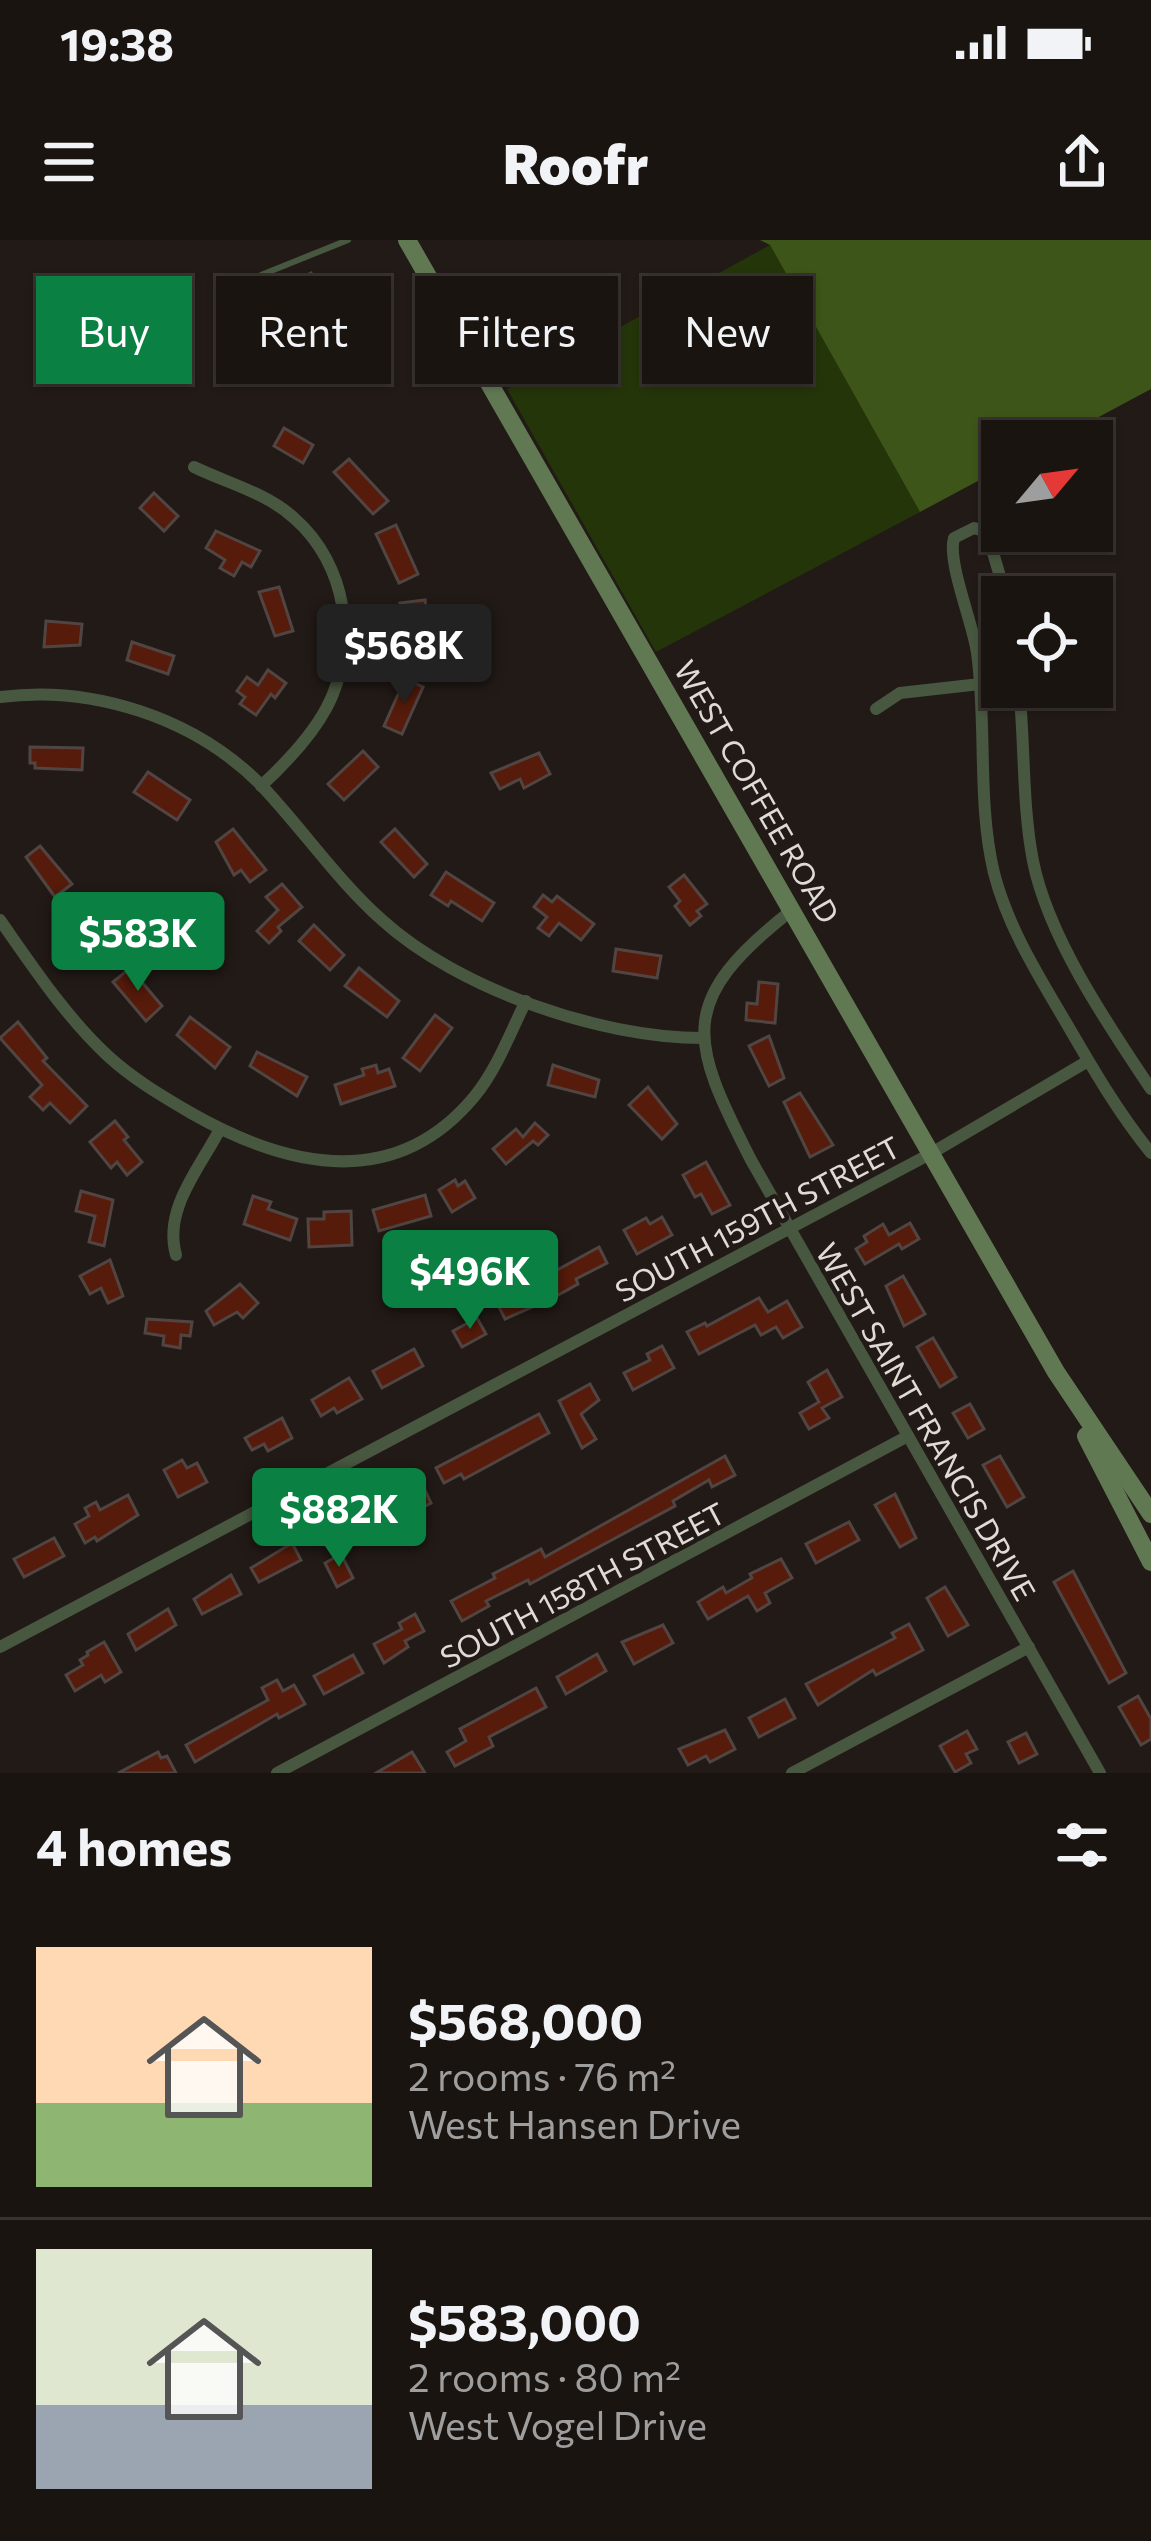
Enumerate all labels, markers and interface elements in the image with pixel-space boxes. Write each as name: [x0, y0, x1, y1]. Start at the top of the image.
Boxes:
text: 19:38: [60, 15, 174, 70]
icon: menu: [36, 129, 102, 195]
text: Roofr: [503, 129, 648, 195]
icon: share: [1049, 129, 1115, 195]
chip: Buy: [36, 276, 192, 384]
chip: Rent: [216, 276, 391, 384]
chip: Filters: [415, 276, 618, 384]
chip: New: [642, 276, 813, 384]
north arrow: [981, 420, 1113, 552]
map controls: [981, 420, 1113, 708]
button: locate: [981, 576, 1113, 708]
pin: $568K: [320, 604, 488, 706]
text: $568K: [344, 619, 464, 667]
street label: WEST COFFEE ROAD: [668, 653, 848, 929]
pin: $583K: [54, 892, 222, 994]
text: $583K: [79, 907, 197, 955]
street label: SOUTH 159TH STREET: [608, 1127, 906, 1309]
pin: $496K: [386, 1230, 554, 1332]
street label: WEST SAINT FRANCIS DRIVE: [809, 1236, 1045, 1606]
text: $496K: [409, 1245, 531, 1293]
pin: $882K: [255, 1468, 423, 1570]
text: $882K: [279, 1483, 399, 1531]
street label: SOUTH 158TH STREET: [433, 1493, 731, 1675]
icon: filters: [1049, 1812, 1115, 1878]
text: 4 homes: [36, 1814, 232, 1877]
text: $568,000: [408, 1988, 643, 2051]
icon: home: [132, 1995, 276, 2139]
text: 2 rooms · 76 m²: [408, 2051, 676, 2099]
text: West Hansen Drive: [408, 2099, 741, 2147]
text: $583,000: [408, 2289, 641, 2352]
icon: home: [132, 2297, 276, 2441]
text: 2 rooms · 80 m²: [408, 2352, 681, 2400]
text: West Vogel Drive: [408, 2400, 707, 2448]

